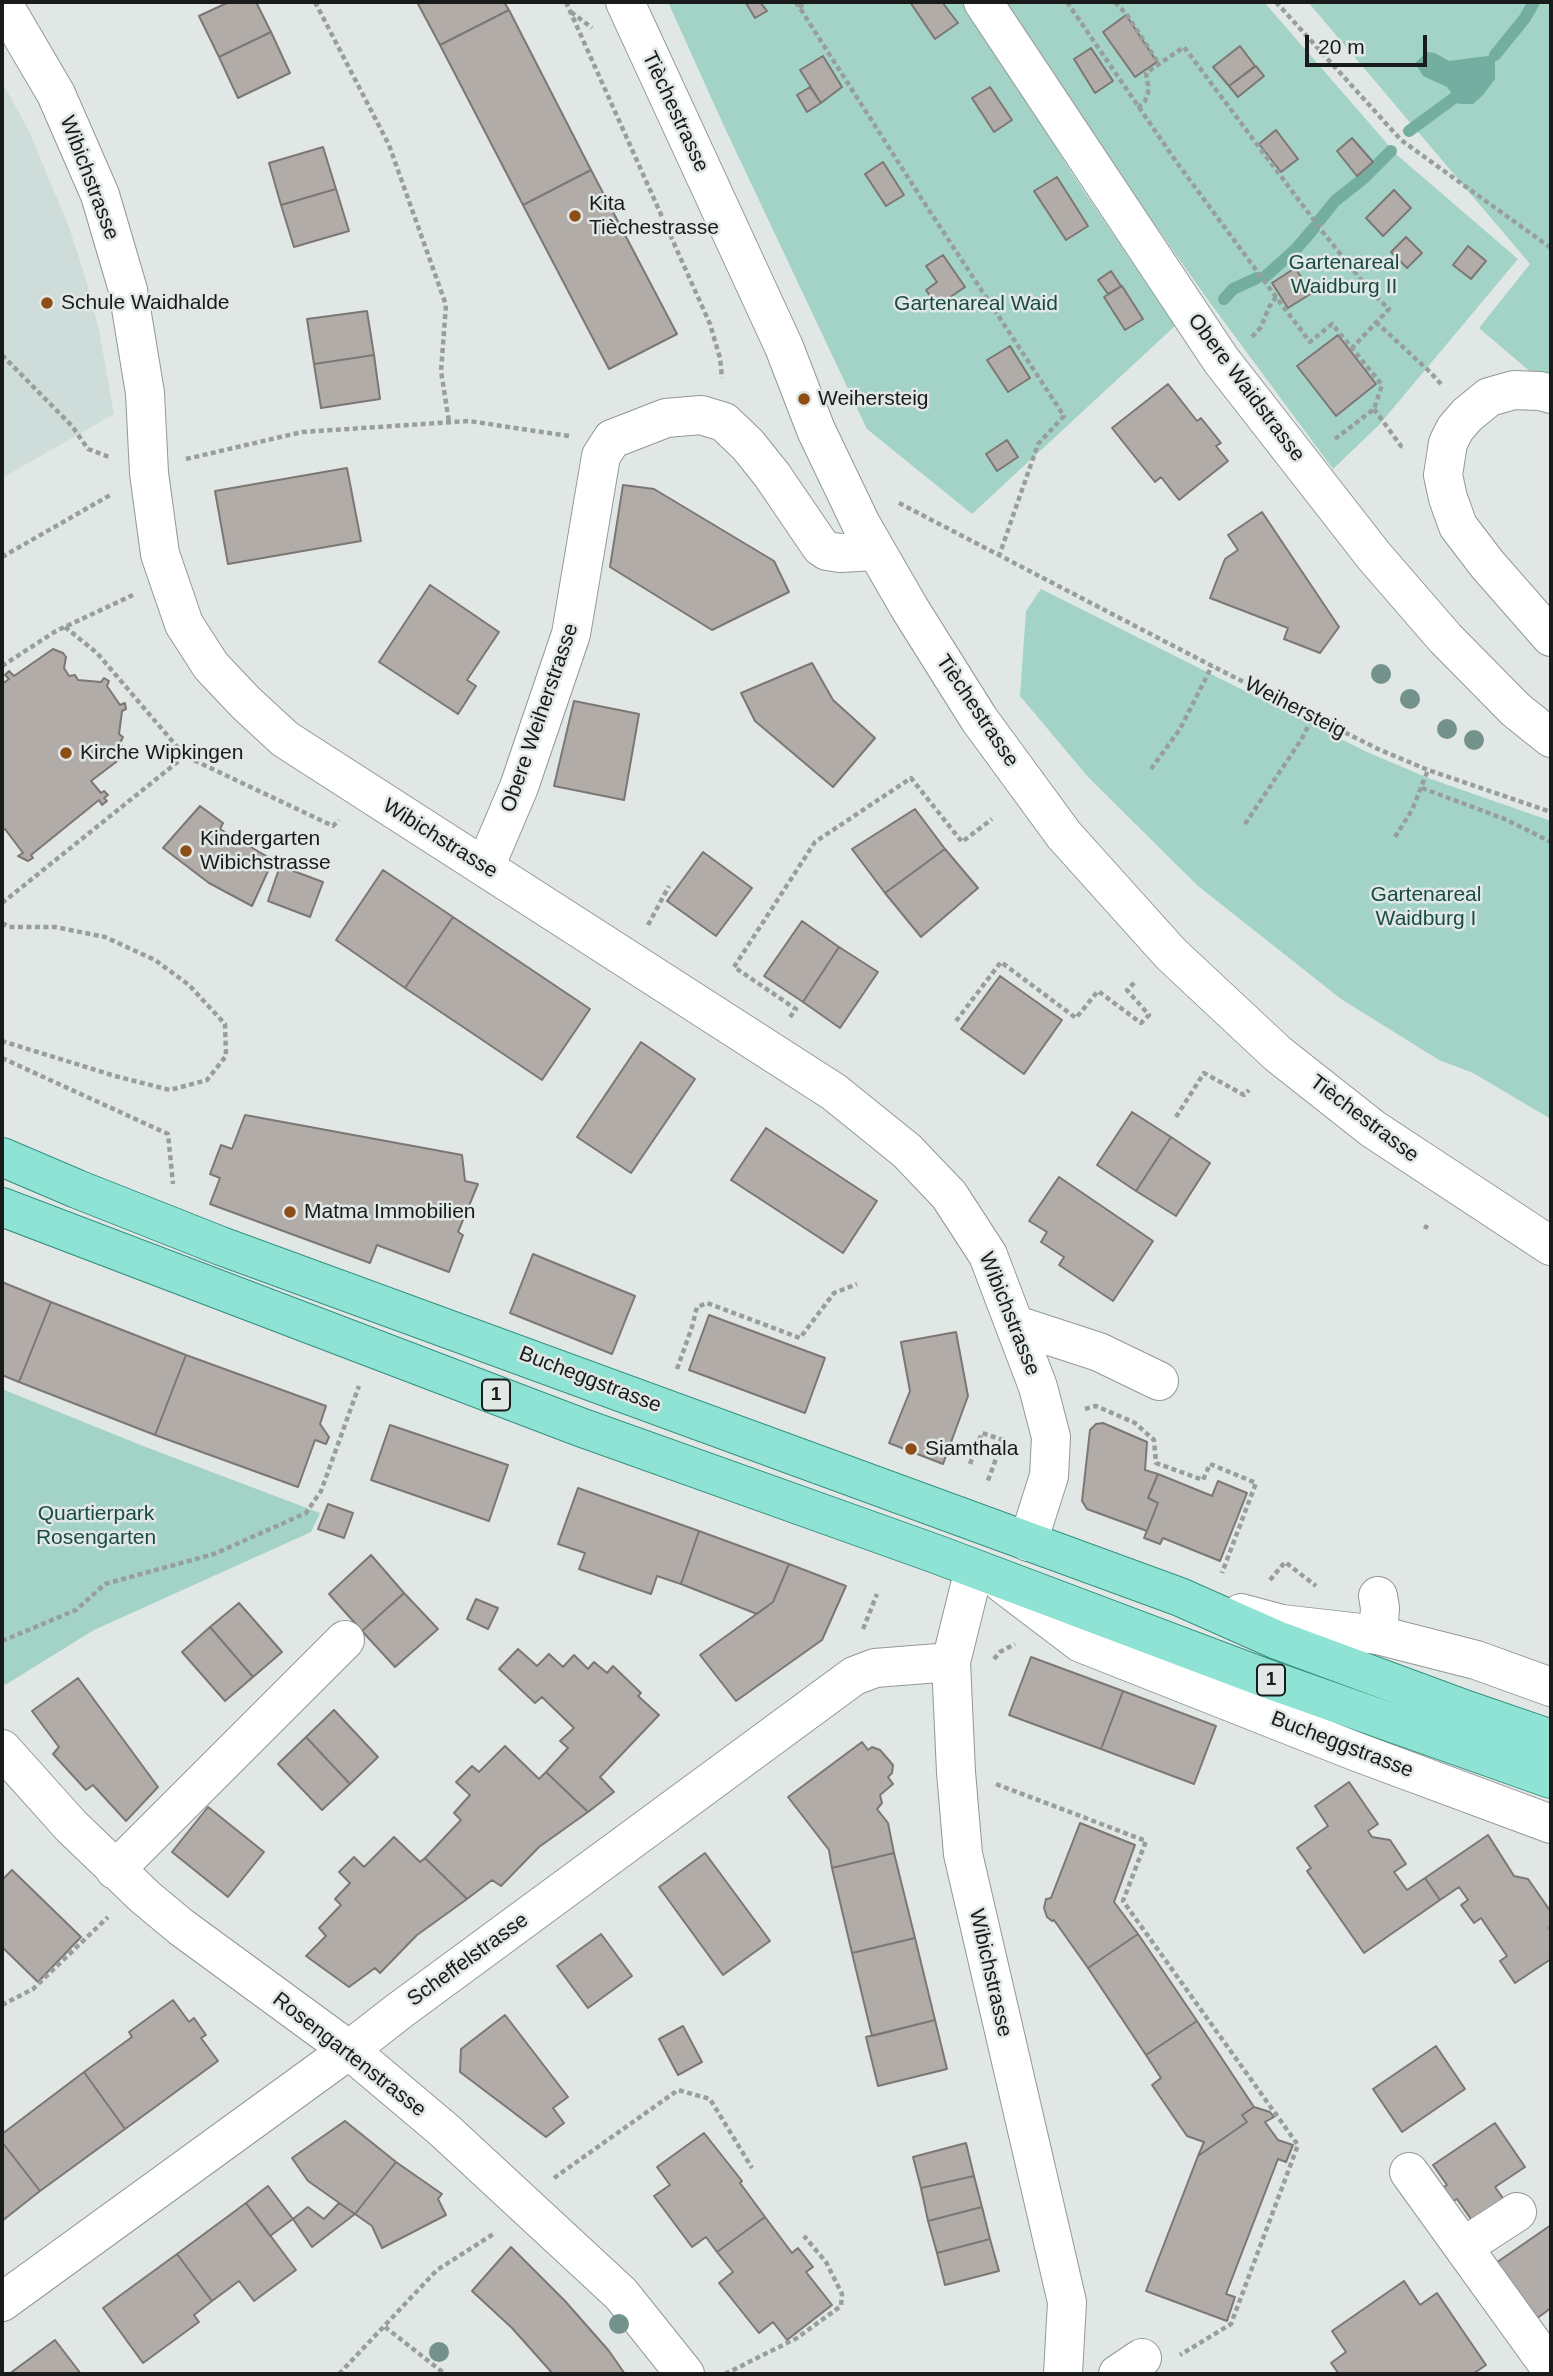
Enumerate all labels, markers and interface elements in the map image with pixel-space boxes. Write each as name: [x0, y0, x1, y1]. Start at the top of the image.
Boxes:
scale bar: [1308, 21, 1430, 65]
text: 20 m: [1318, 35, 1365, 58]
street label: Tièchestrasse: [636, 48, 714, 176]
street label: Wibichstrasse: [54, 112, 124, 244]
place label: Kita Tièchestrasse: [589, 191, 719, 241]
marker: Kita Tièchestrasse: [567, 208, 583, 224]
park label: Gartenareal Waidburg II: [1289, 250, 1399, 300]
place label: Schule Waidhalde: [61, 290, 229, 316]
park label: Gartenareal Waid: [894, 291, 1058, 317]
marker: Schule Waidhalde: [39, 295, 55, 311]
street label: Obere Waidstrasse: [1182, 309, 1310, 467]
place label: Weihersteig: [818, 386, 928, 412]
marker: Weihersteig: [796, 391, 812, 407]
street label: Obere Weiherstrasse: [496, 620, 584, 816]
street label: Tièchestrasse: [930, 650, 1024, 772]
street label: Weihersteig: [1240, 672, 1350, 744]
place label: Kirche Wipkingen: [80, 740, 243, 766]
marker: Kirche Wipkingen: [58, 745, 74, 761]
street label: Wibichstrasse: [378, 794, 502, 884]
place label: Kindergarten Wibichstrasse: [200, 826, 331, 876]
marker: Kindergarten Wibichstrasse: [178, 843, 194, 859]
park label: Gartenareal Waidburg I: [1371, 882, 1481, 932]
street label: Tièchestrasse: [1305, 1070, 1423, 1168]
place label: Matma Immobilien: [304, 1199, 476, 1225]
marker: Matma Immobilien: [282, 1204, 298, 1220]
street label: Wibichstrasse: [973, 1249, 1045, 1379]
street label: Bucheggstrasse: [515, 1341, 665, 1419]
road number: 1: [482, 1380, 510, 1410]
place label: Siamthala: [925, 1436, 1018, 1462]
marker: Siamthala: [903, 1441, 919, 1457]
park label: Quartierpark Rosengarten: [36, 1501, 156, 1551]
road number: 1: [1257, 1664, 1285, 1696]
street label: Bucheggstrasse: [1267, 1706, 1417, 1784]
street label: Wibichstrasse: [963, 1906, 1017, 2040]
street label: Scheffelstrasse: [403, 1908, 533, 2012]
street label: Rosengartenstrasse: [267, 1987, 431, 2123]

